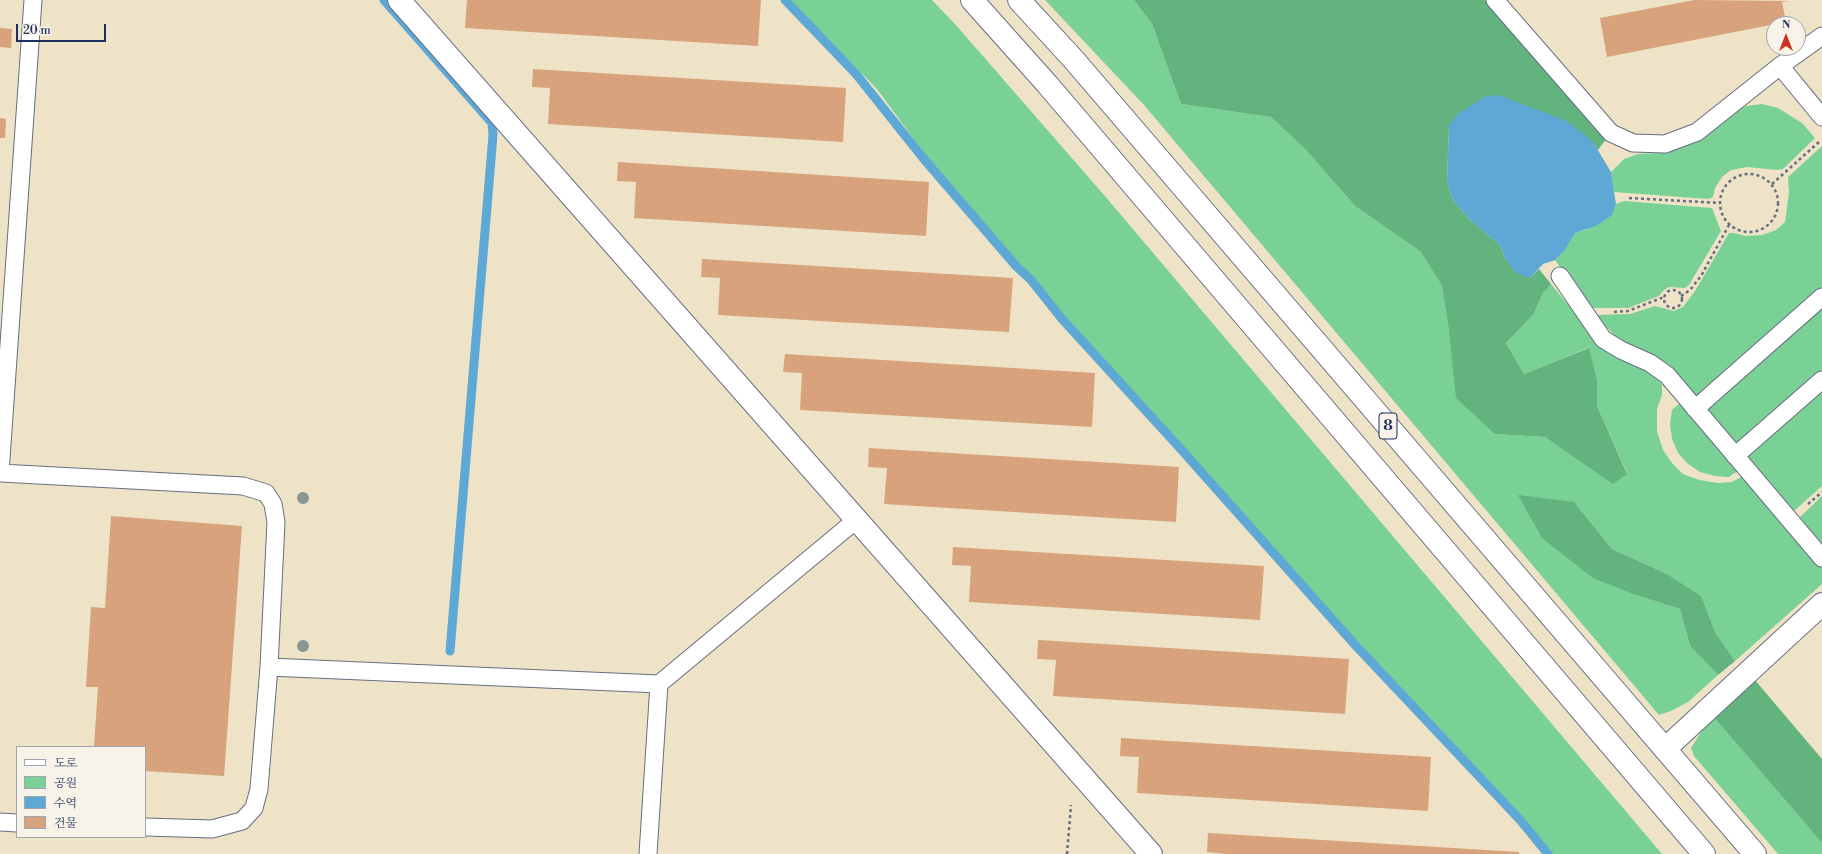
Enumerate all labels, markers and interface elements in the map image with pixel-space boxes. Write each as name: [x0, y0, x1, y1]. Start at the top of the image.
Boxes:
scale bar: [18, 16, 108, 42]
north arrow: [1766, 16, 1806, 56]
text: N: [1782, 18, 1790, 32]
text: 20 m: [23, 23, 51, 38]
road number: 8: [1379, 413, 1397, 439]
legend: [16, 746, 146, 838]
text: 도로: [54, 756, 77, 771]
text: 공원: [54, 776, 77, 791]
text: 수역: [54, 796, 77, 811]
text: 건물: [54, 816, 77, 831]

